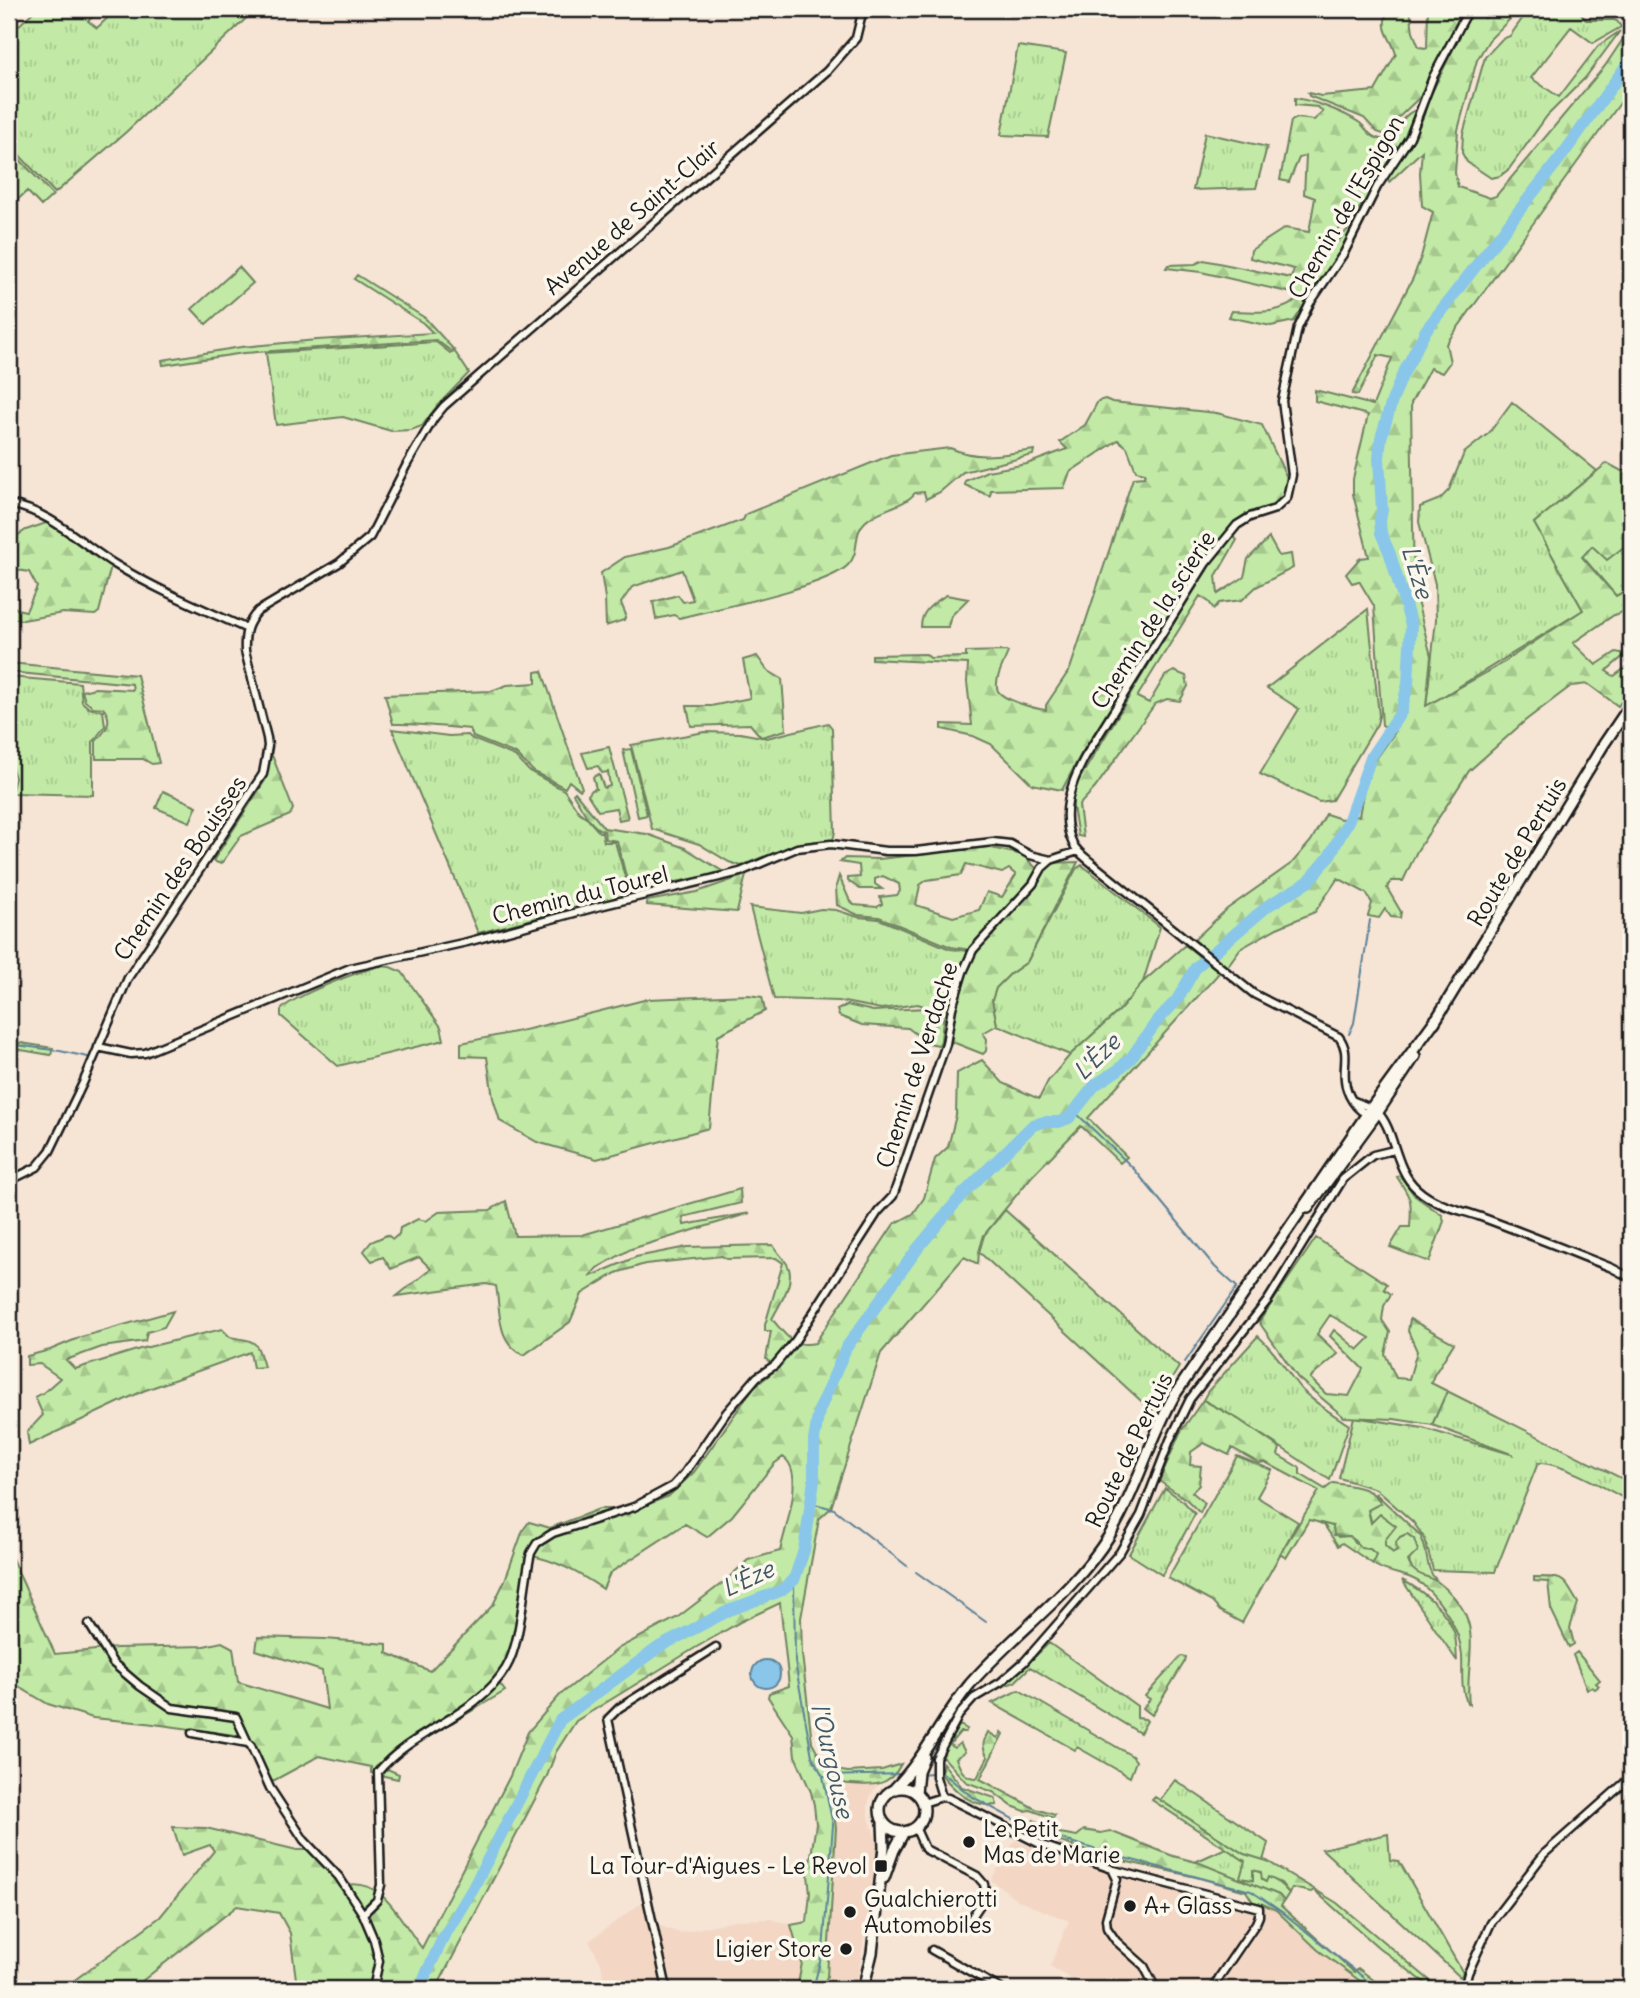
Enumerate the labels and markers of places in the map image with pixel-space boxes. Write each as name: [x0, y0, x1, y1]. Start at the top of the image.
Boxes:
place label: Le Petit Mas de Marie: [983, 1814, 1120, 1869]
marker: Le Petit Mas de Marie: [961, 1834, 977, 1850]
place label: La Tour-d'Aigues - Le Revol: [589, 1851, 867, 1880]
marker: La Tour-d'Aigues - Le Revol: [873, 1858, 889, 1874]
place label: Gualchierotti Automobiles: [864, 1884, 997, 1939]
place label: A+ Glass: [1144, 1891, 1232, 1920]
marker: A+ Glass: [1122, 1898, 1138, 1914]
marker: Gualchierotti Automobiles: [842, 1904, 858, 1920]
place label: Ligier Store: [715, 1934, 832, 1963]
marker: Ligier Store: [838, 1941, 854, 1957]

